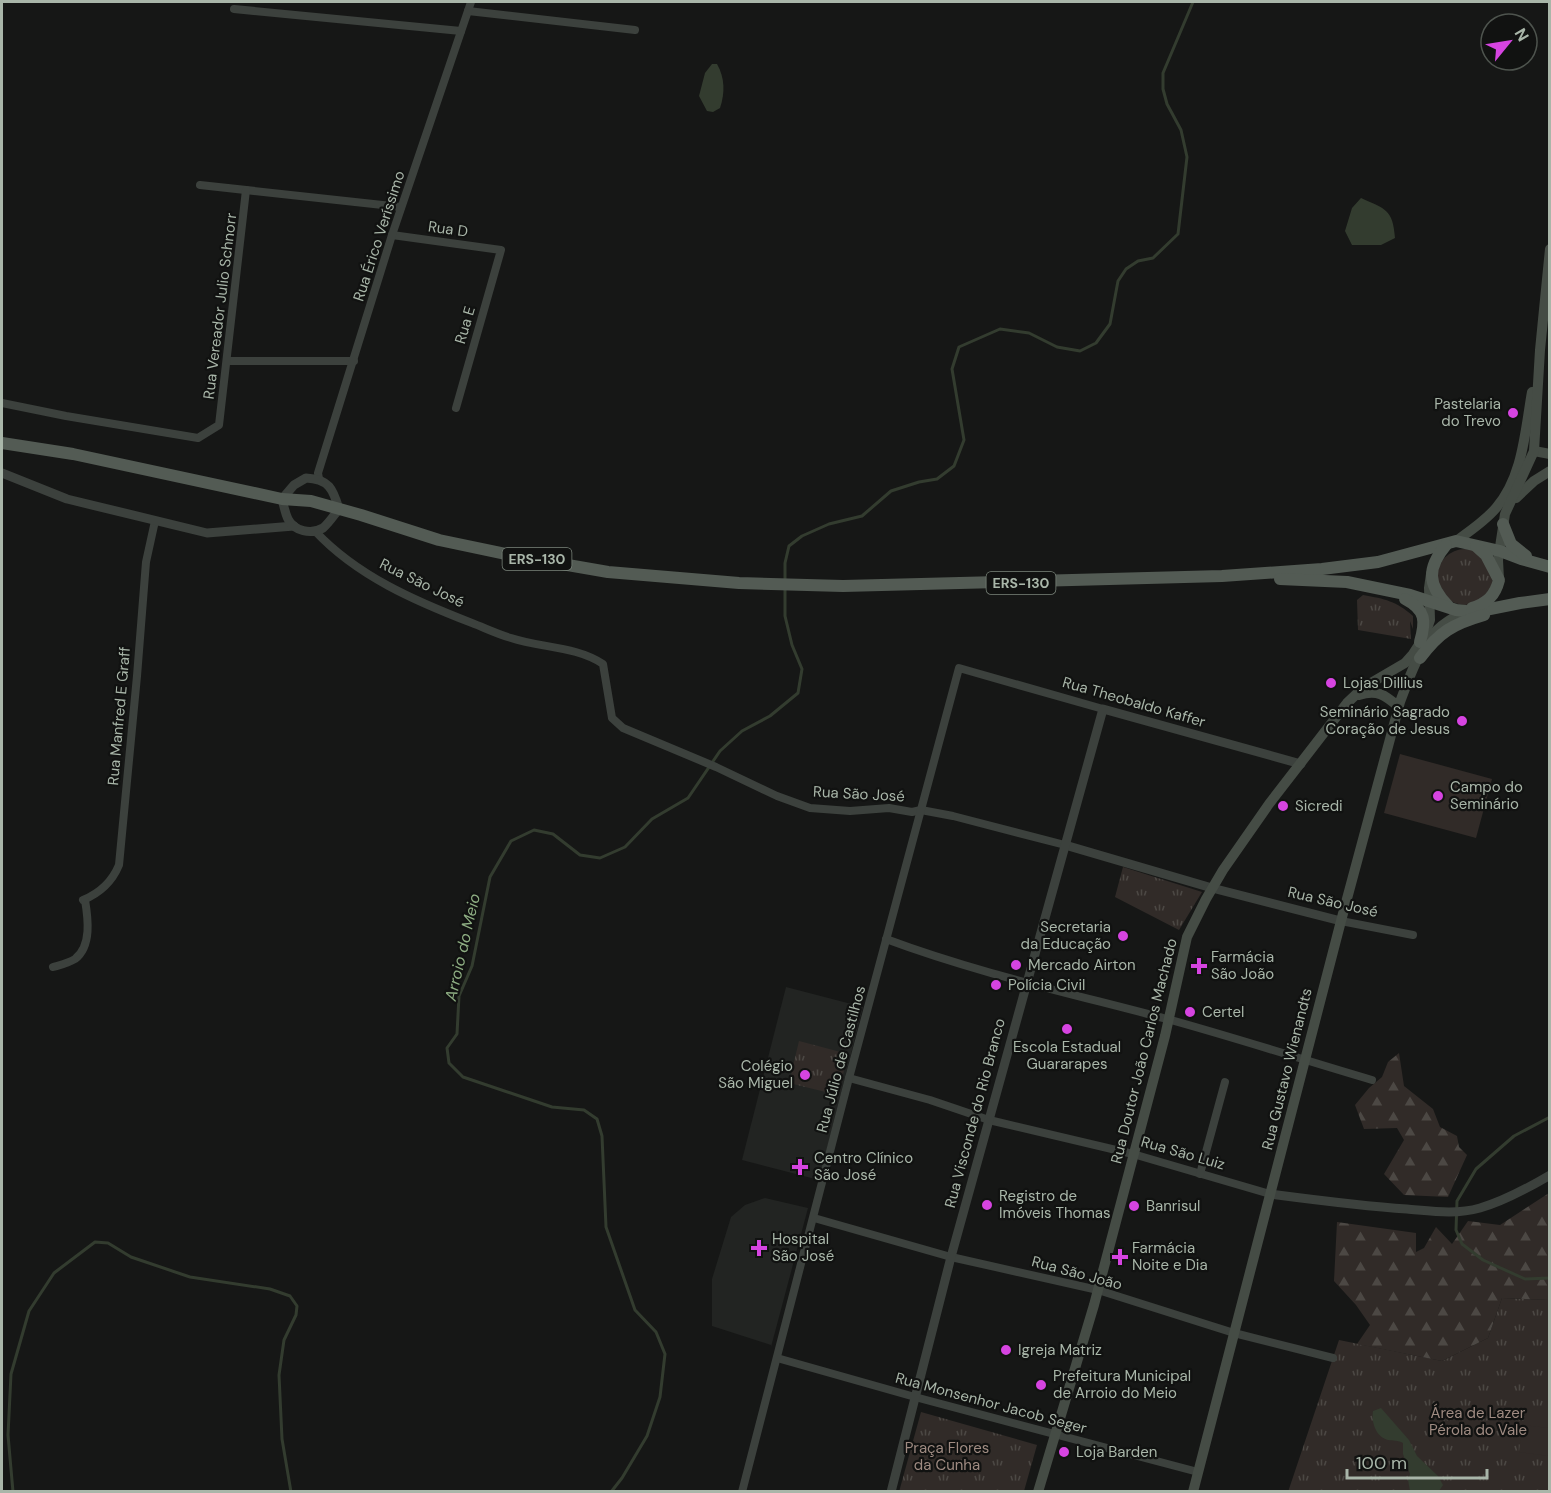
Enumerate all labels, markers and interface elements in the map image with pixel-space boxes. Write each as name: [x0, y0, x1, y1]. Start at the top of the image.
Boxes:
north arrow: [1479, 12, 1539, 72]
text: N: [1510, 24, 1534, 45]
street label: Rua Érico Veríssimo: [348, 168, 410, 304]
street label: Rua Vereador Julio Schnorr: [199, 211, 241, 400]
street label: Rua D: [427, 216, 469, 242]
street label: Rua E: [450, 304, 480, 346]
place label: Pastelaria do Trevo: [1434, 394, 1501, 431]
marker: Pastelaria do Trevo: [1506, 406, 1520, 420]
road number: ERS-130: [502, 548, 572, 570]
street label: Rua São José: [376, 554, 468, 612]
road number: ERS-130: [986, 572, 1056, 594]
street label: Rua Manfred E Graff: [103, 646, 135, 786]
street label: Rua Theobaldo Kaffer: [1060, 672, 1208, 732]
place label: Lojas Dillius: [1343, 673, 1423, 693]
marker: Lojas Dillius: [1324, 676, 1338, 690]
place label: Seminário Sagrado Coração de Jesus: [1320, 702, 1450, 739]
marker: Seminário Sagrado Coração de Jesus: [1455, 714, 1469, 728]
place label: Campo do Seminário: [1450, 777, 1523, 814]
street label: Rua São José: [813, 782, 905, 806]
marker: Campo do Seminário: [1431, 789, 1445, 803]
place label: Sicredi: [1295, 796, 1343, 816]
marker: Sicredi: [1276, 799, 1290, 813]
street label: Rua São José: [1286, 882, 1380, 922]
water label: Arroio do Meio: [440, 891, 485, 1004]
place label: Secretaria da Educação: [1021, 917, 1111, 954]
marker: Secretaria da Educação: [1116, 929, 1130, 943]
street label: Rua Doutor João Carlos Machado: [1106, 936, 1182, 1166]
place label: Farmácia São João: [1211, 947, 1274, 984]
place label: Mercado Airton: [1028, 955, 1136, 975]
marker: Mercado Airton: [1009, 958, 1023, 972]
marker: Farmácia São João: [1192, 959, 1206, 973]
place label: Polícia Civil: [1008, 975, 1085, 995]
marker: Polícia Civil: [989, 978, 1003, 992]
street label: Rua Júlio de Castilhos: [812, 983, 870, 1135]
street label: Rua Gustavo Wienandts: [1257, 986, 1317, 1152]
place label: Certel: [1202, 1002, 1244, 1022]
marker: Certel: [1183, 1005, 1197, 1019]
street label: Rua Visconde do Rio Branco: [940, 1016, 1010, 1210]
marker: Escola Estadual Guararapes: [1060, 1022, 1074, 1036]
place label: Escola Estadual Guararapes: [1013, 1037, 1121, 1074]
place label: Colégio São Miguel: [718, 1056, 793, 1093]
marker: Colégio São Miguel: [798, 1068, 812, 1082]
street label: Rua São Luiz: [1139, 1131, 1227, 1175]
place label: Centro Clínico São José: [814, 1148, 913, 1185]
marker: Centro Clínico São José: [791, 1158, 809, 1176]
place label: Registro de Imóveis Thomas: [999, 1186, 1111, 1223]
place label: Banrisul: [1146, 1196, 1200, 1216]
marker: Registro de Imóveis Thomas: [980, 1198, 994, 1212]
marker: Banrisul: [1127, 1199, 1141, 1213]
place label: Hospital São José: [772, 1229, 834, 1266]
place label: Farmácia Noite e Dia: [1132, 1238, 1208, 1275]
marker: Hospital São José: [750, 1239, 768, 1257]
marker: Farmácia Noite e Dia: [1113, 1250, 1127, 1264]
street label: Rua São João: [1030, 1251, 1125, 1295]
place label: Igreja Matriz: [1018, 1340, 1102, 1360]
marker: Igreja Matriz: [999, 1343, 1013, 1357]
place label: Prefeitura Municipal de Arroio do Meio: [1053, 1366, 1191, 1403]
street label: Rua Monsenhor Jacob Seger: [893, 1368, 1089, 1438]
marker: Prefeitura Municipal de Arroio do Meio: [1034, 1378, 1048, 1392]
park label: Área de Lazer Pérola do Vale: [1429, 1403, 1527, 1440]
park label: Praça Flores da Cunha: [905, 1438, 989, 1475]
place label: Loja Barden: [1076, 1442, 1157, 1462]
scale bar: [1347, 1442, 1486, 1480]
marker: Loja Barden: [1057, 1445, 1071, 1459]
text: 100 m: [1356, 1451, 1407, 1475]

